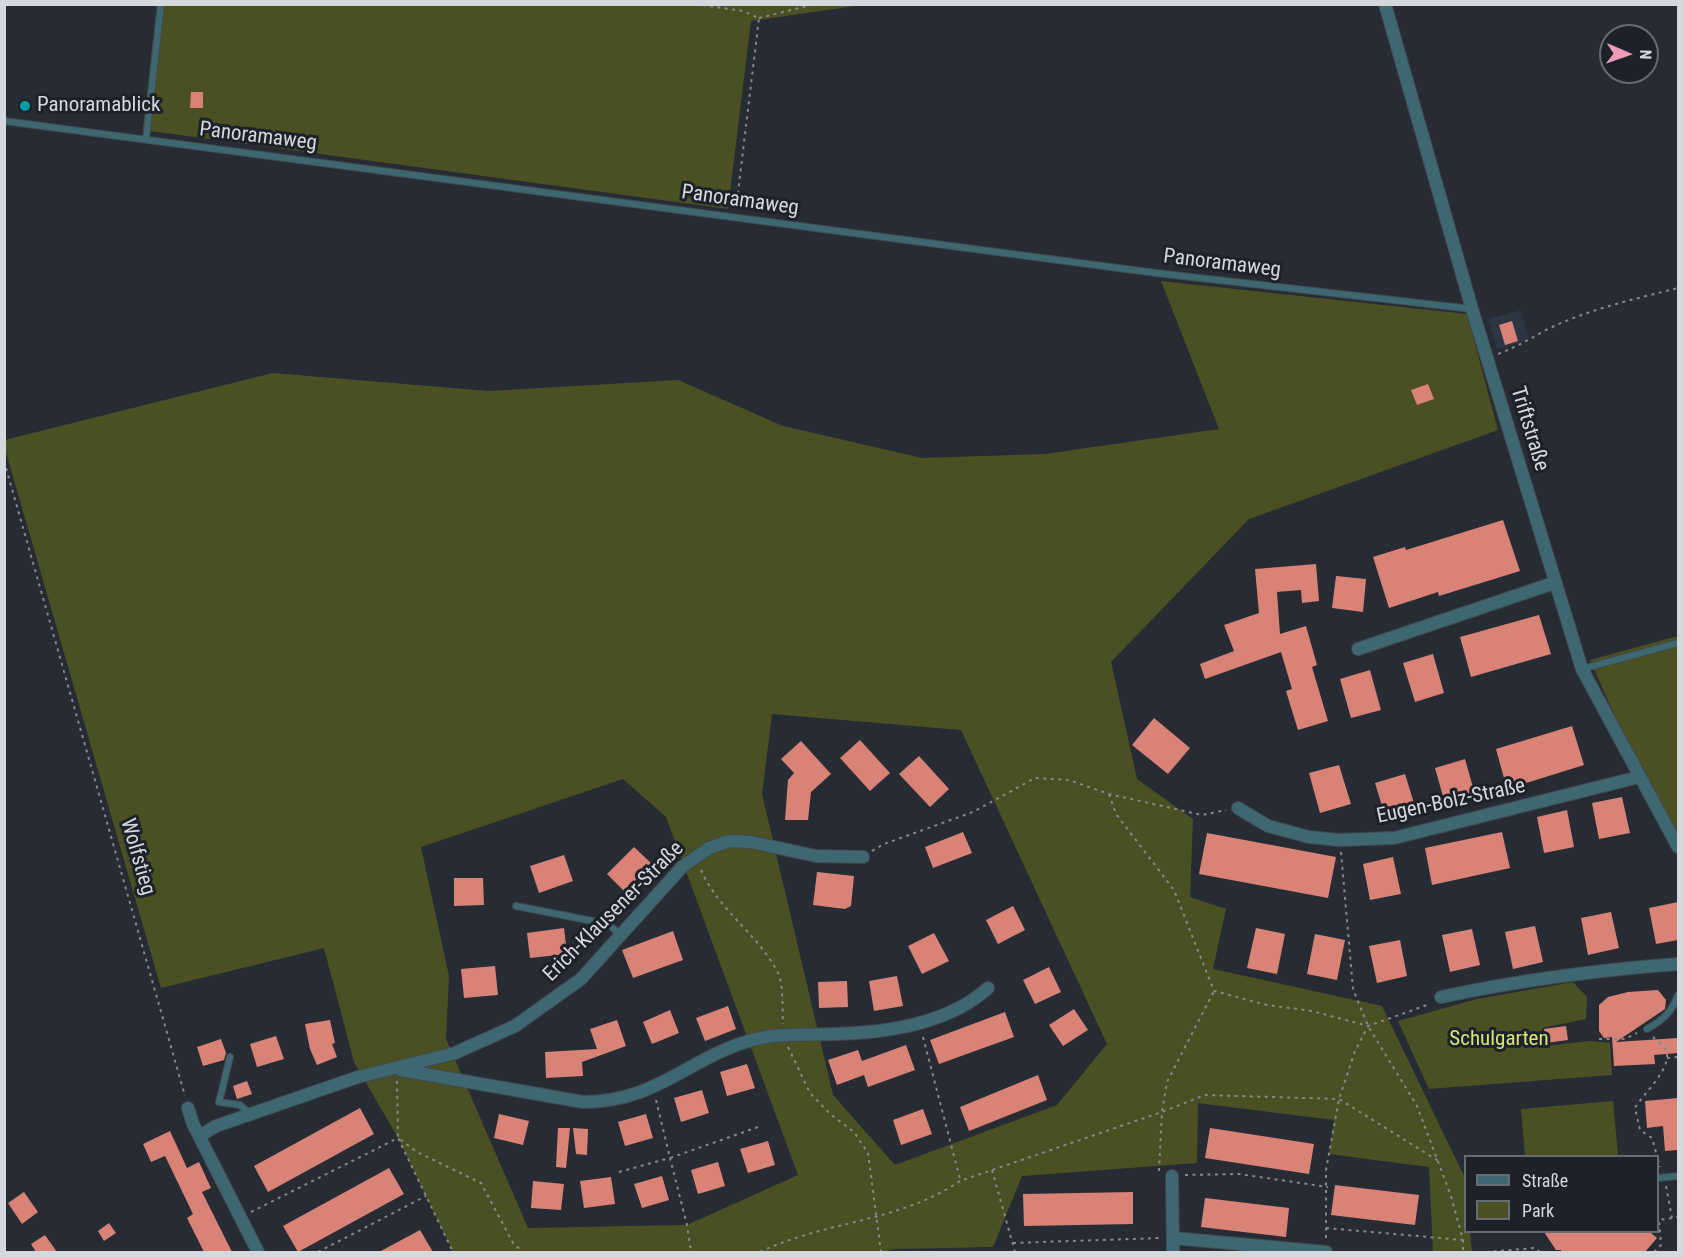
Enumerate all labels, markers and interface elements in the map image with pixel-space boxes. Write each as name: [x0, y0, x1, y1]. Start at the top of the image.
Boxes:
north arrow: [1599, 24, 1659, 84]
text: N: [1636, 49, 1655, 60]
place label: Panoramablick: [37, 93, 160, 119]
marker: Panoramablick: [18, 99, 32, 113]
street label: Panoramaweg: [198, 117, 318, 157]
street label: Panoramaweg: [680, 180, 800, 222]
street label: Panoramaweg: [1162, 244, 1282, 284]
street label: Triftstraße: [1504, 384, 1554, 474]
street label: Eugen-Bolz-Straße: [1374, 774, 1528, 830]
street label: Wolfstieg: [114, 816, 160, 898]
street label: Erich-Klausener-Straße: [539, 837, 689, 987]
park label: Schulgarten: [1449, 1027, 1549, 1053]
legend: [1464, 1155, 1659, 1233]
text: Straße: [1522, 1170, 1568, 1191]
text: Park: [1522, 1200, 1554, 1221]

